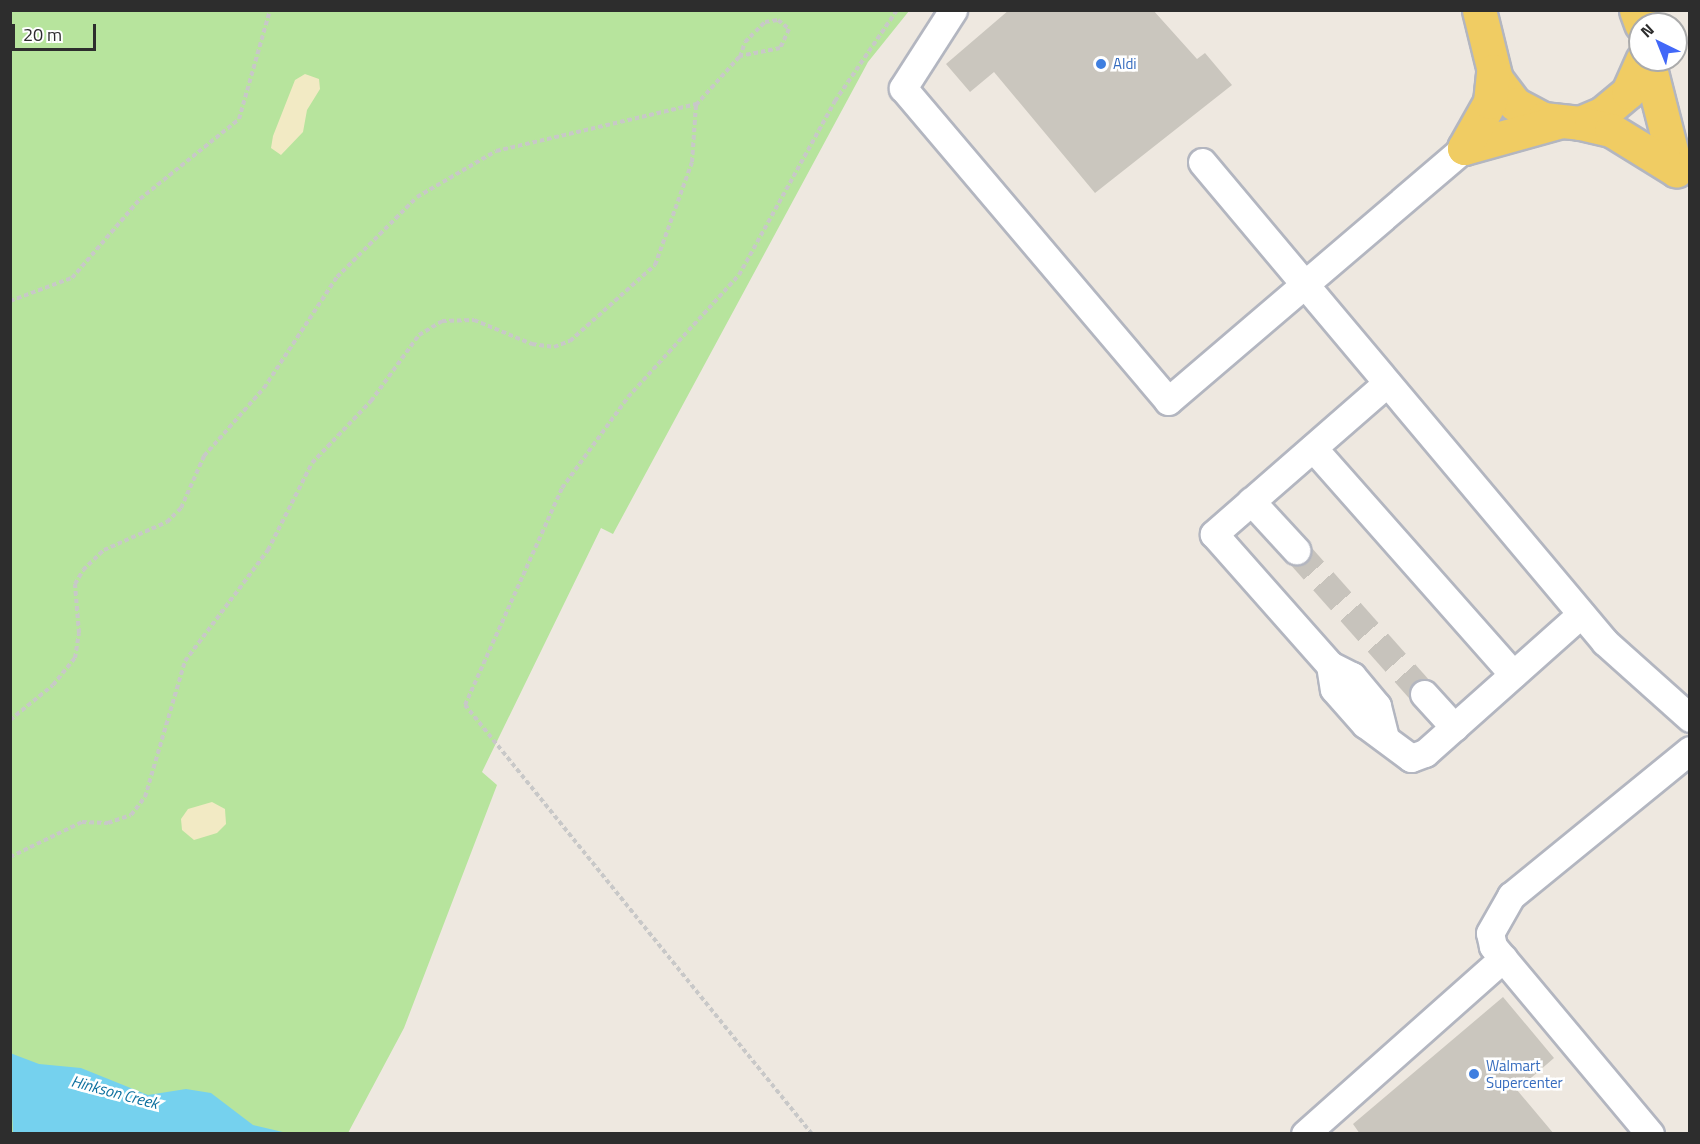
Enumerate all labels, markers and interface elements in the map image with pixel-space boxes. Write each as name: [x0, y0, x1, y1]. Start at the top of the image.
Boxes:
scale bar: [15, 12, 99, 50]
north arrow: [1628, 12, 1688, 72]
text: N: [1635, 18, 1659, 43]
text: 20 m: [23, 21, 62, 48]
place label: Aldi: [1113, 55, 1137, 73]
marker: Aldi: [1094, 57, 1108, 71]
place label: Walmart Supercenter: [1486, 1056, 1563, 1091]
marker: Walmart Supercenter: [1467, 1067, 1481, 1081]
water label: Hinkson Creek: [69, 1071, 161, 1113]

